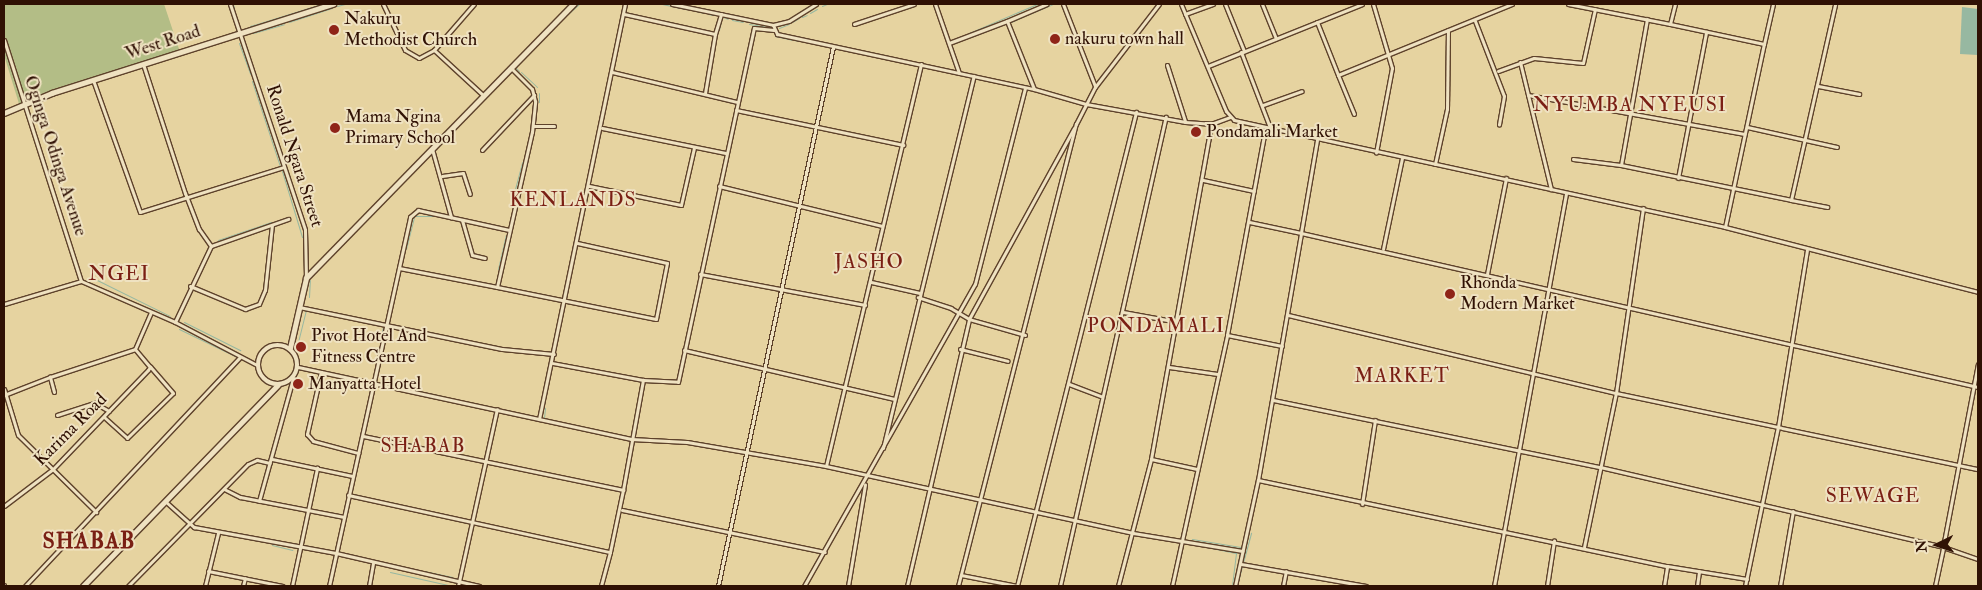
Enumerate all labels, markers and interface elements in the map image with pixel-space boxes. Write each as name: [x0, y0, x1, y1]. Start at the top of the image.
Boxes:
place label: Nakuru Methodist Church: [344, 9, 477, 52]
street label: West Road: [123, 21, 203, 65]
marker: Nakuru Methodist Church: [328, 24, 340, 36]
place label: nakuru town hall: [1065, 28, 1184, 50]
marker: nakuru town hall: [1049, 33, 1061, 45]
street label: Oginga Odinga Avenue: [19, 73, 91, 239]
street label: Ronald Ngara Street: [261, 82, 327, 230]
district label: NYUMBA NYEUSI: [1531, 92, 1729, 116]
place label: Mama Ngina Primary School: [345, 107, 455, 150]
place label: Pondamali Market: [1206, 121, 1338, 143]
marker: Mama Ngina Primary School: [329, 122, 341, 134]
marker: Pondamali Market: [1190, 126, 1202, 138]
district label: KENLANDS: [508, 187, 638, 211]
district label: JASHO: [834, 249, 904, 273]
district label: NGEI: [88, 261, 150, 285]
place label: Rhonda Modern Market: [1460, 273, 1575, 316]
marker: Rhonda Modern Market: [1444, 288, 1456, 300]
district label: PONDAMALI: [1086, 313, 1226, 337]
place label: Pivot Hotel And Fitness Centre: [311, 326, 427, 368]
marker: Pivot Hotel And Fitness Centre: [295, 341, 307, 353]
district label: MARKET: [1353, 363, 1451, 387]
place label: Manyatta Hotel: [308, 373, 421, 395]
marker: Manyatta Hotel: [292, 378, 304, 390]
street label: Karima Road: [30, 389, 112, 471]
district label: SHABAB: [380, 433, 466, 457]
district label: SEWAGE: [1825, 483, 1921, 507]
north arrow: [1912, 520, 1962, 570]
district label: SHABAB: [42, 529, 136, 555]
text: N: [1913, 539, 1930, 553]

